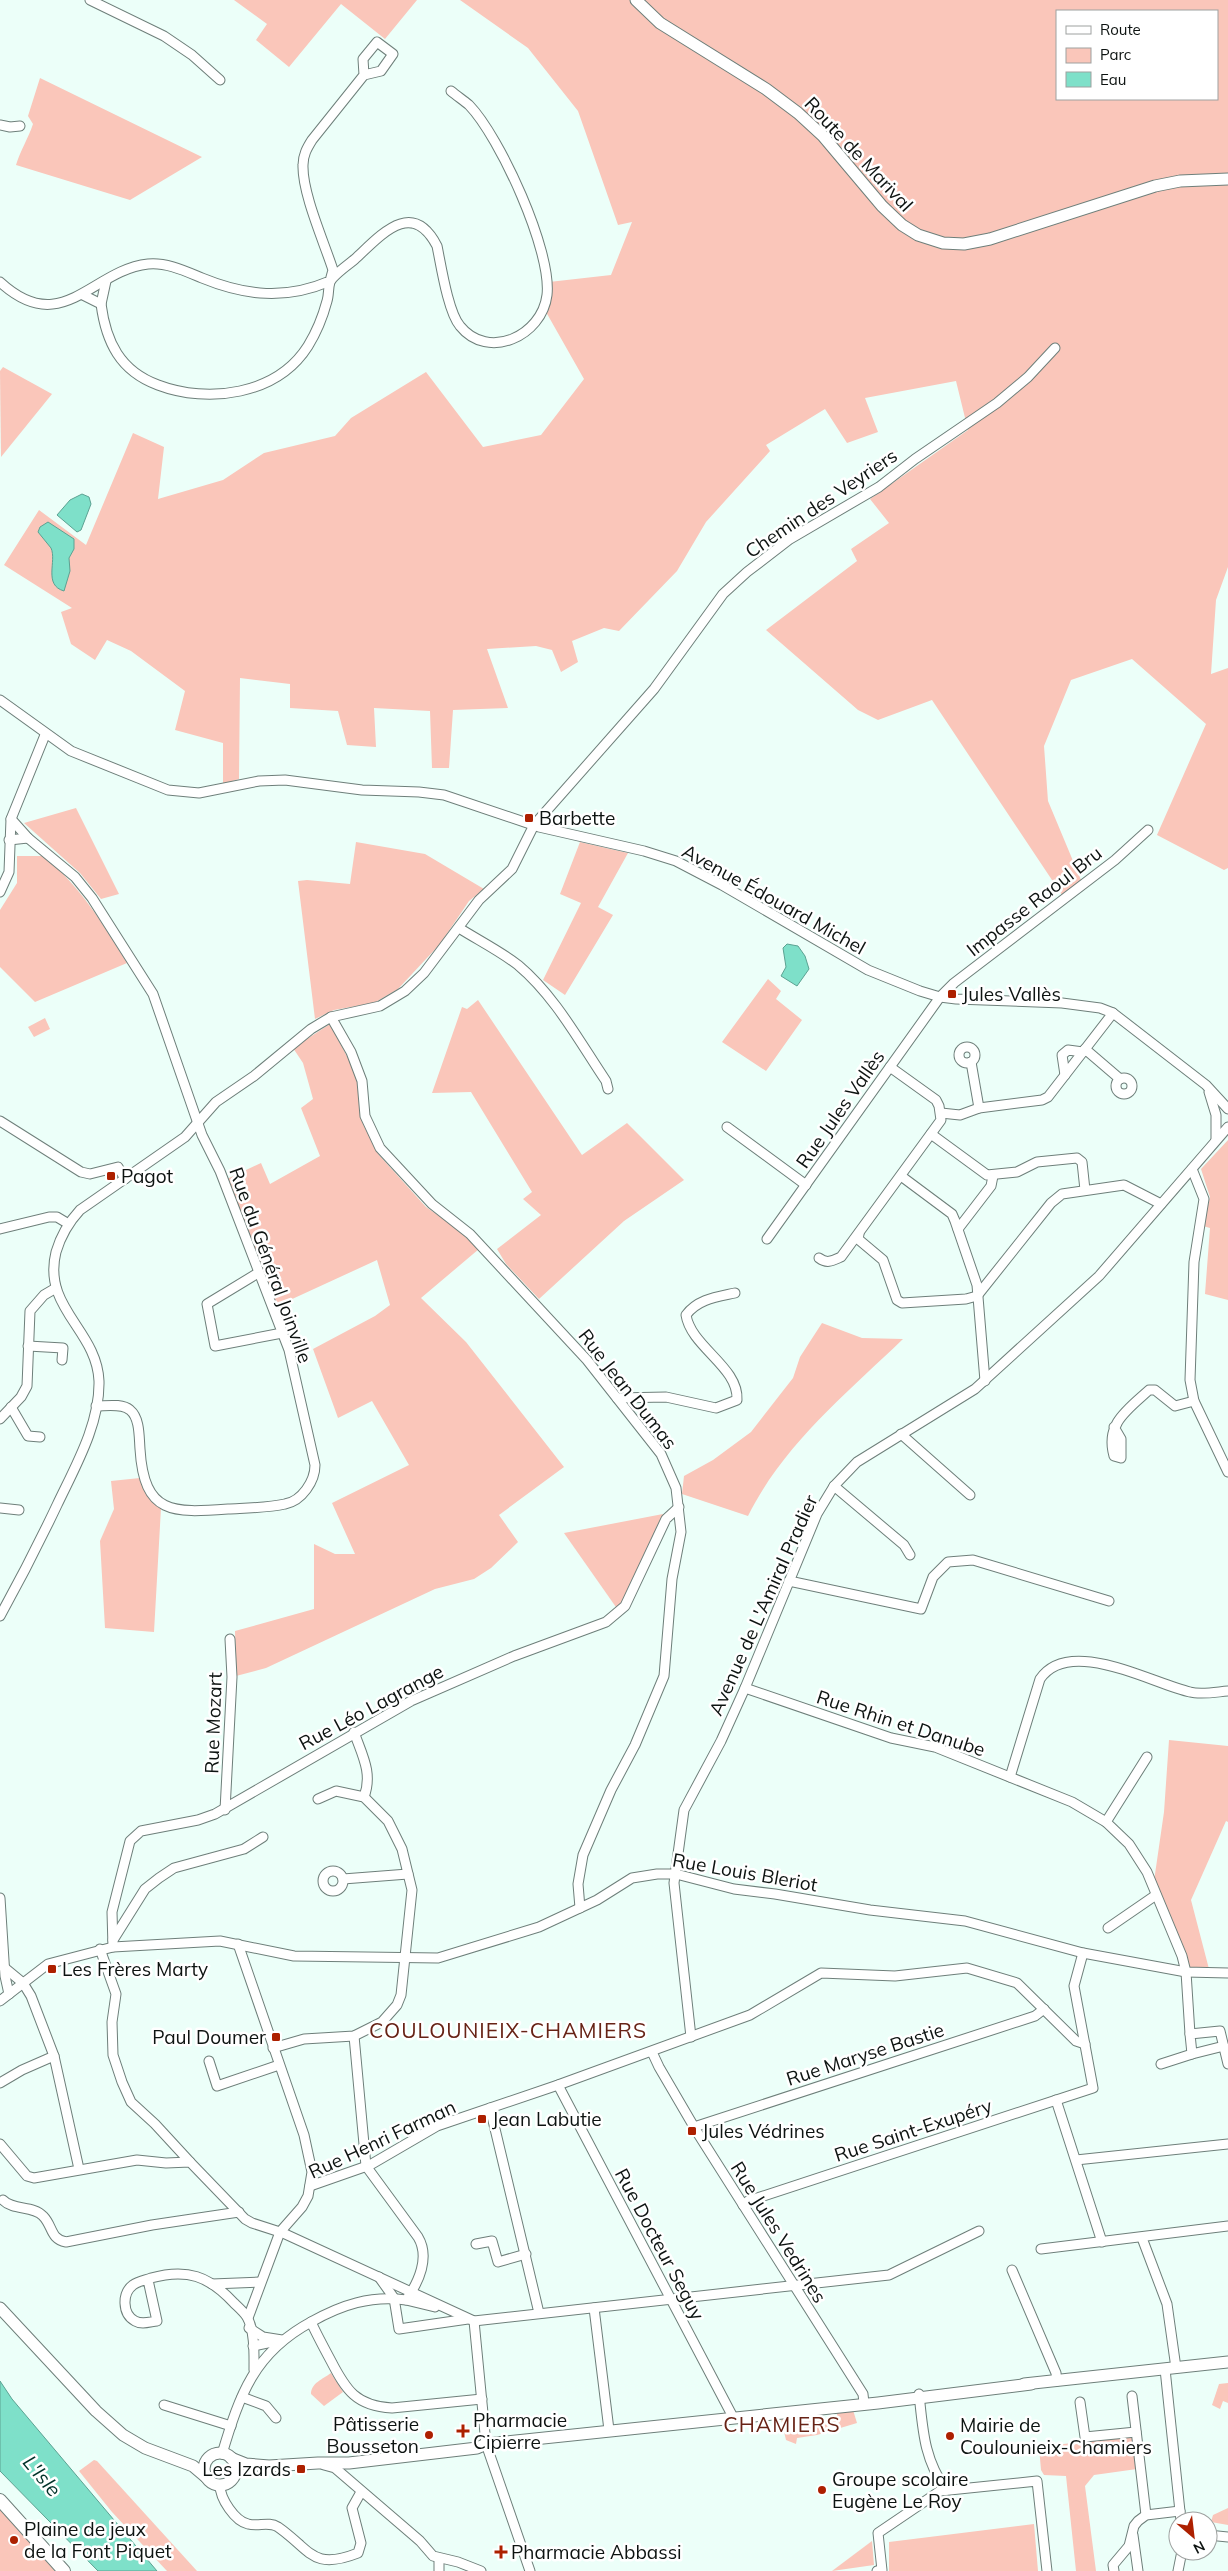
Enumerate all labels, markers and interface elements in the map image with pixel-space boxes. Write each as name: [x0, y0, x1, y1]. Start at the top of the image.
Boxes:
legend: [1056, 10, 1218, 100]
text: Route: [1100, 20, 1141, 39]
text: Parc: [1100, 45, 1131, 64]
text: Eau: [1100, 70, 1126, 89]
street label: Route de Marival: [800, 92, 918, 216]
street label: Chemin des Veyriers: [740, 443, 902, 563]
place label: Barbette: [539, 806, 615, 830]
marker: Barbette: [523, 812, 535, 824]
street label: Avenue Édouard Michel: [678, 839, 870, 959]
street label: Impasse Raoul Bru: [962, 841, 1106, 961]
place label: Jules Vallès: [962, 982, 1061, 1006]
marker: Jules Vallès: [946, 988, 958, 1000]
street label: Rue Jules Vallès: [791, 1045, 889, 1173]
place label: Pagot: [121, 1164, 174, 1188]
street label: Rue du Général Joinville: [224, 1164, 318, 1366]
marker: Pagot: [105, 1170, 117, 1182]
street label: Rue Jean Dumas: [574, 1324, 682, 1454]
street label: Avenue de L'Amiral Pradier: [703, 1491, 823, 1719]
street label: Rue Léo Lagrange: [295, 1659, 447, 1755]
street label: Rue Mozart: [199, 1671, 227, 1774]
street label: Rue Rhin et Danube: [814, 1684, 988, 1762]
street label: Rue Louis Bleriot: [671, 1847, 820, 1897]
place label: Les Frères Marty: [62, 1957, 208, 1981]
marker: Les Frères Marty: [46, 1963, 58, 1975]
district label: COULOUNIEIX-CHAMIERS: [369, 2017, 647, 2043]
street label: Rue Maryse Bastie: [783, 2017, 947, 2091]
place label: Paul Doumer: [152, 2025, 266, 2049]
marker: Paul Doumer: [270, 2031, 282, 2043]
street label: Rue Saint-Exupéry: [831, 2093, 995, 2167]
street label: Rue Henri Farman: [305, 2094, 459, 2184]
place label: Jean Labutie: [492, 2107, 602, 2131]
marker: Jean Labutie: [476, 2113, 488, 2125]
place label: Jules Védrines: [702, 2119, 825, 2143]
marker: Jules Védrines: [686, 2125, 698, 2137]
street label: Rue Jules Vedrines: [726, 2157, 832, 2307]
street label: Rue Docteur Seguy: [610, 2164, 710, 2324]
place label: Pharmacie Cipierre: [473, 2408, 567, 2454]
district label: CHAMIERS: [723, 2411, 841, 2437]
place label: Pâtisserie Bousseton: [327, 2412, 419, 2458]
place label: Mairie de Coulounieix-Chamiers: [960, 2413, 1152, 2459]
marker: Pharmacie Cipierre: [457, 2425, 469, 2437]
marker: Pâtisserie Bousseton: [423, 2429, 435, 2441]
marker: Mairie de Coulounieix-Chamiers: [944, 2430, 956, 2442]
water label: L'Isle: [18, 2450, 67, 2501]
place label: Les Izards: [202, 2457, 291, 2481]
marker: Les Izards: [295, 2463, 307, 2475]
place label: Groupe scolaire Eugène Le Roy: [832, 2467, 968, 2513]
marker: Groupe scolaire Eugène Le Roy: [816, 2484, 828, 2496]
north arrow: [1168, 2511, 1218, 2561]
place label: Plaine de jeux de la Font Piquet: [24, 2517, 172, 2563]
marker: Plaine de jeux de la Font Piquet: [8, 2534, 20, 2546]
text: N: [1190, 2537, 1208, 2558]
place label: Pharmacie Abbassi: [511, 2540, 682, 2564]
marker: Pharmacie Abbassi: [495, 2546, 507, 2558]

